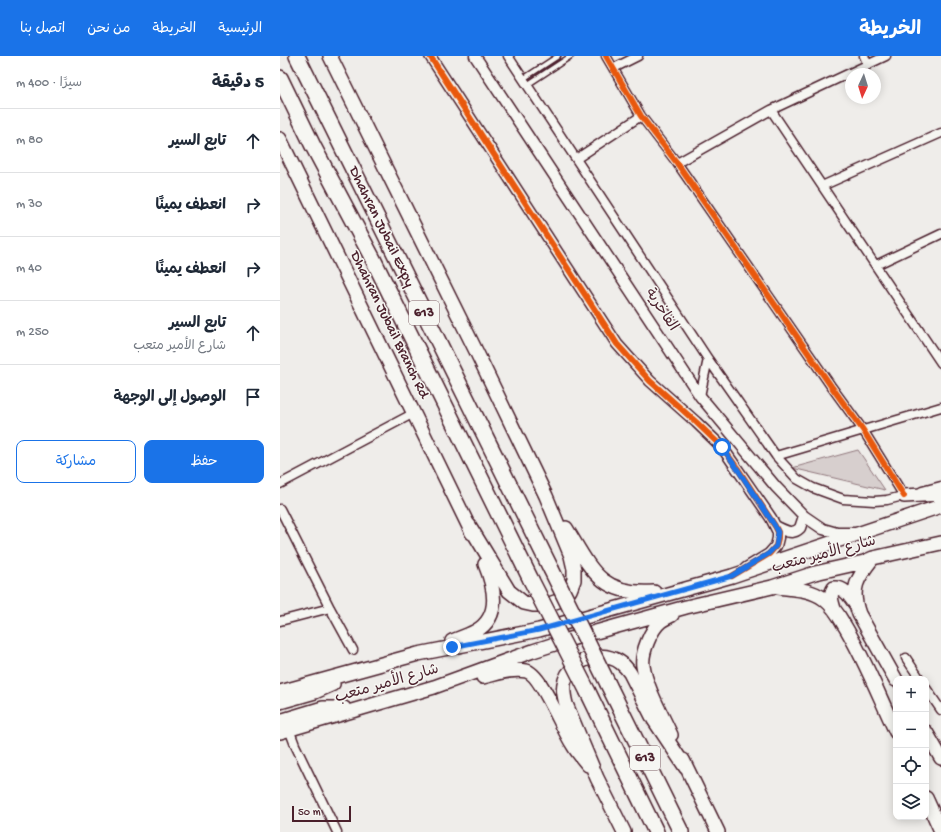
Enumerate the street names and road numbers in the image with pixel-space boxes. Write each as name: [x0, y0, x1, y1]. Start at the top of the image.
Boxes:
street label: Dhahran Jubail Expy: [344, 163, 418, 291]
street label: Dhahran Jubail Branch Rd: [345, 248, 433, 403]
street label: الفاخرية: [641, 285, 681, 335]
road number: 613: [409, 301, 439, 325]
street label: شارع الأمير متعب: [769, 530, 878, 578]
street label: شارع الأمير متعب: [332, 658, 441, 707]
road number: 613: [630, 746, 660, 770]

